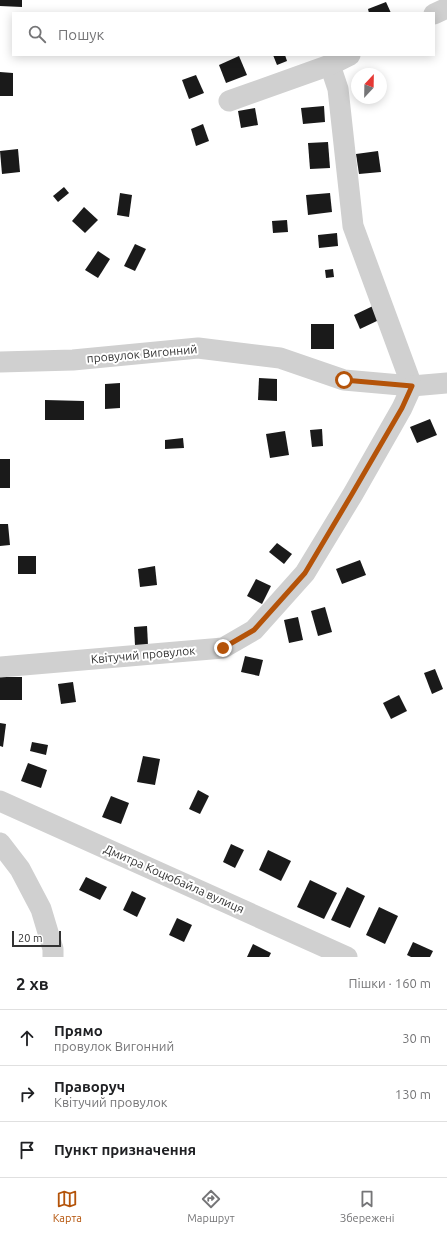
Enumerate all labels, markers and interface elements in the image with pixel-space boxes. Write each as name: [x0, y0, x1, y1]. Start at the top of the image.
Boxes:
search box: [12, 12, 435, 56]
icon: search: [26, 23, 48, 45]
text: Пошук: [58, 26, 104, 43]
north arrow: [351, 68, 387, 104]
street label: провулок Вигонний: [86, 342, 198, 365]
route start: [335, 371, 353, 389]
route end: [214, 639, 232, 657]
street label: Квітучий провулок: [90, 643, 196, 666]
street label: Дмитра Коцюбайла вулиця: [102, 842, 246, 915]
scale bar: [12, 929, 61, 948]
text: 20 m: [18, 932, 42, 944]
text: 2 хв: [16, 974, 49, 993]
text: Пішки · 160 m: [349, 976, 431, 990]
text: Прямо: [54, 1022, 103, 1039]
icon: ahead: [16, 1027, 38, 1049]
text: 30 m: [402, 1031, 431, 1045]
text: провулок Вигонний: [54, 1039, 174, 1053]
text: Праворуч: [54, 1078, 125, 1095]
icon: right: [16, 1083, 38, 1105]
text: 130 m: [395, 1087, 431, 1101]
text: Квітучий провулок: [54, 1095, 168, 1109]
icon: arrive: [16, 1139, 38, 1161]
text: Пункт призначення: [54, 1141, 196, 1158]
tab: Карта: [53, 1188, 82, 1224]
tab: Маршрут: [187, 1188, 235, 1224]
tab: Збережені: [340, 1188, 394, 1224]

